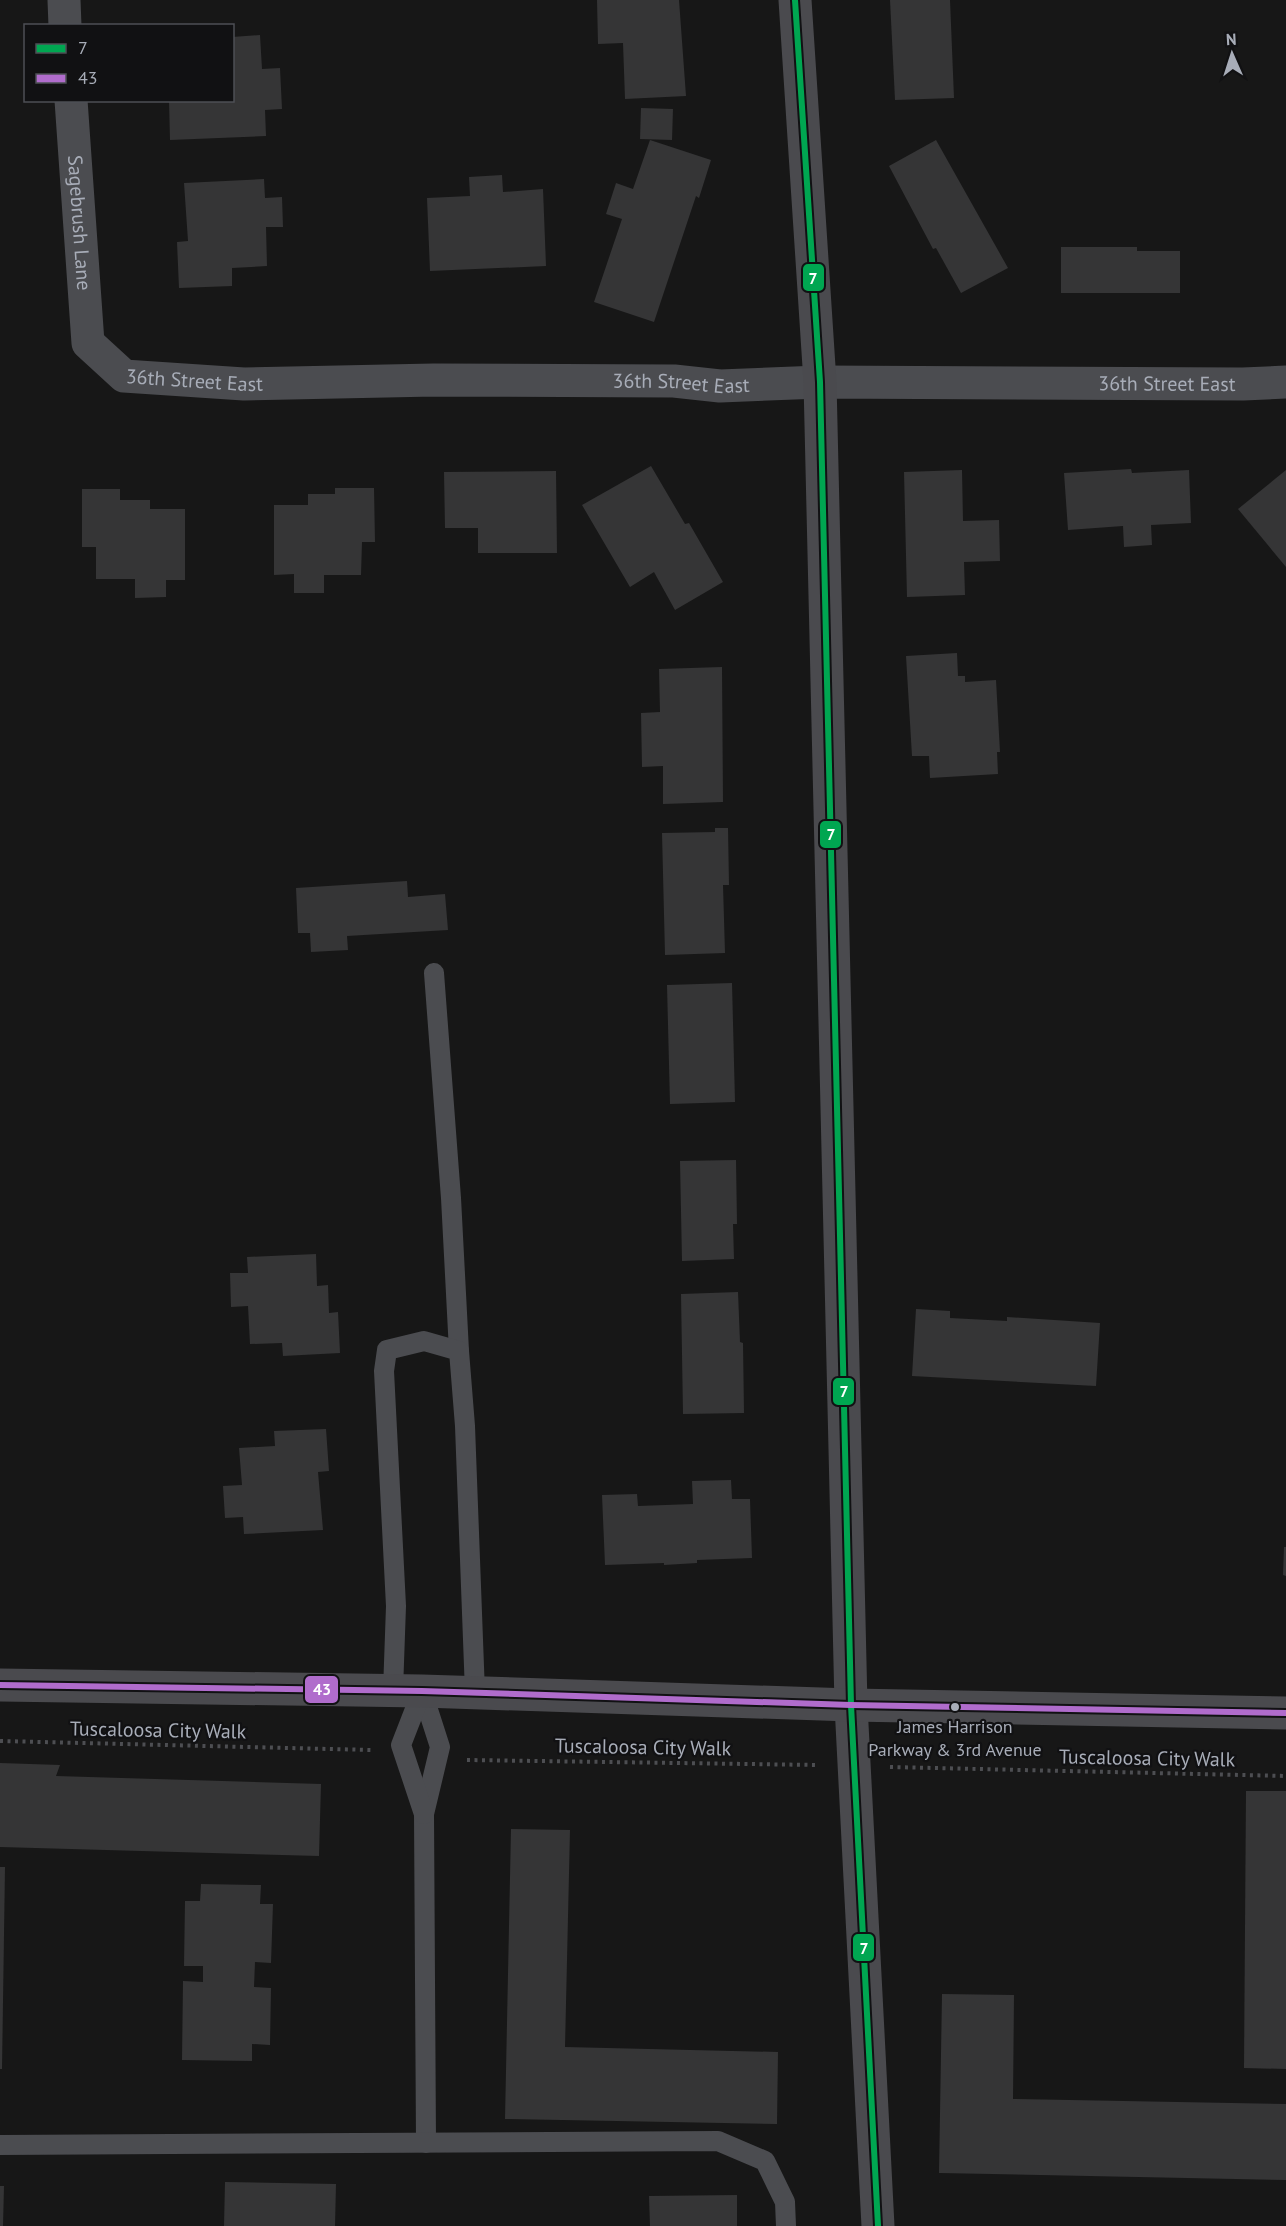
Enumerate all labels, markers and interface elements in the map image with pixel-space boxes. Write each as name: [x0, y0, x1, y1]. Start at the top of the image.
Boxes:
legend: [24, 24, 234, 102]
north arrow: [1202, 24, 1262, 84]
text: N: [1225, 29, 1237, 49]
text: 7: [78, 36, 88, 59]
text: 43: [78, 66, 98, 89]
street label: Sagebrush Lane: [62, 154, 97, 291]
line badge: 7: [802, 263, 825, 292]
text: 7: [808, 268, 818, 288]
street label: 36th Street East: [125, 363, 263, 397]
street label: 36th Street East: [613, 368, 750, 399]
street label: 36th Street East: [1098, 370, 1236, 397]
line badge: 7: [819, 820, 842, 849]
text: 7: [826, 824, 836, 844]
line badge: 7: [832, 1377, 855, 1406]
text: 7: [839, 1381, 849, 1401]
line badge: 43: [304, 1675, 339, 1704]
text: 43: [313, 1679, 331, 1699]
marker: James Harrison Parkway & 3rd Avenue: [949, 1701, 961, 1713]
street label: Tuscaloosa City Walk: [70, 1715, 247, 1745]
place label: James Harrison Parkway & 3rd Avenue: [868, 1715, 1042, 1761]
street label: Tuscaloosa City Walk: [555, 1732, 732, 1762]
street label: Tuscaloosa City Walk: [1059, 1743, 1236, 1773]
line badge: 7: [852, 1933, 875, 1962]
text: 7: [859, 1938, 869, 1958]

